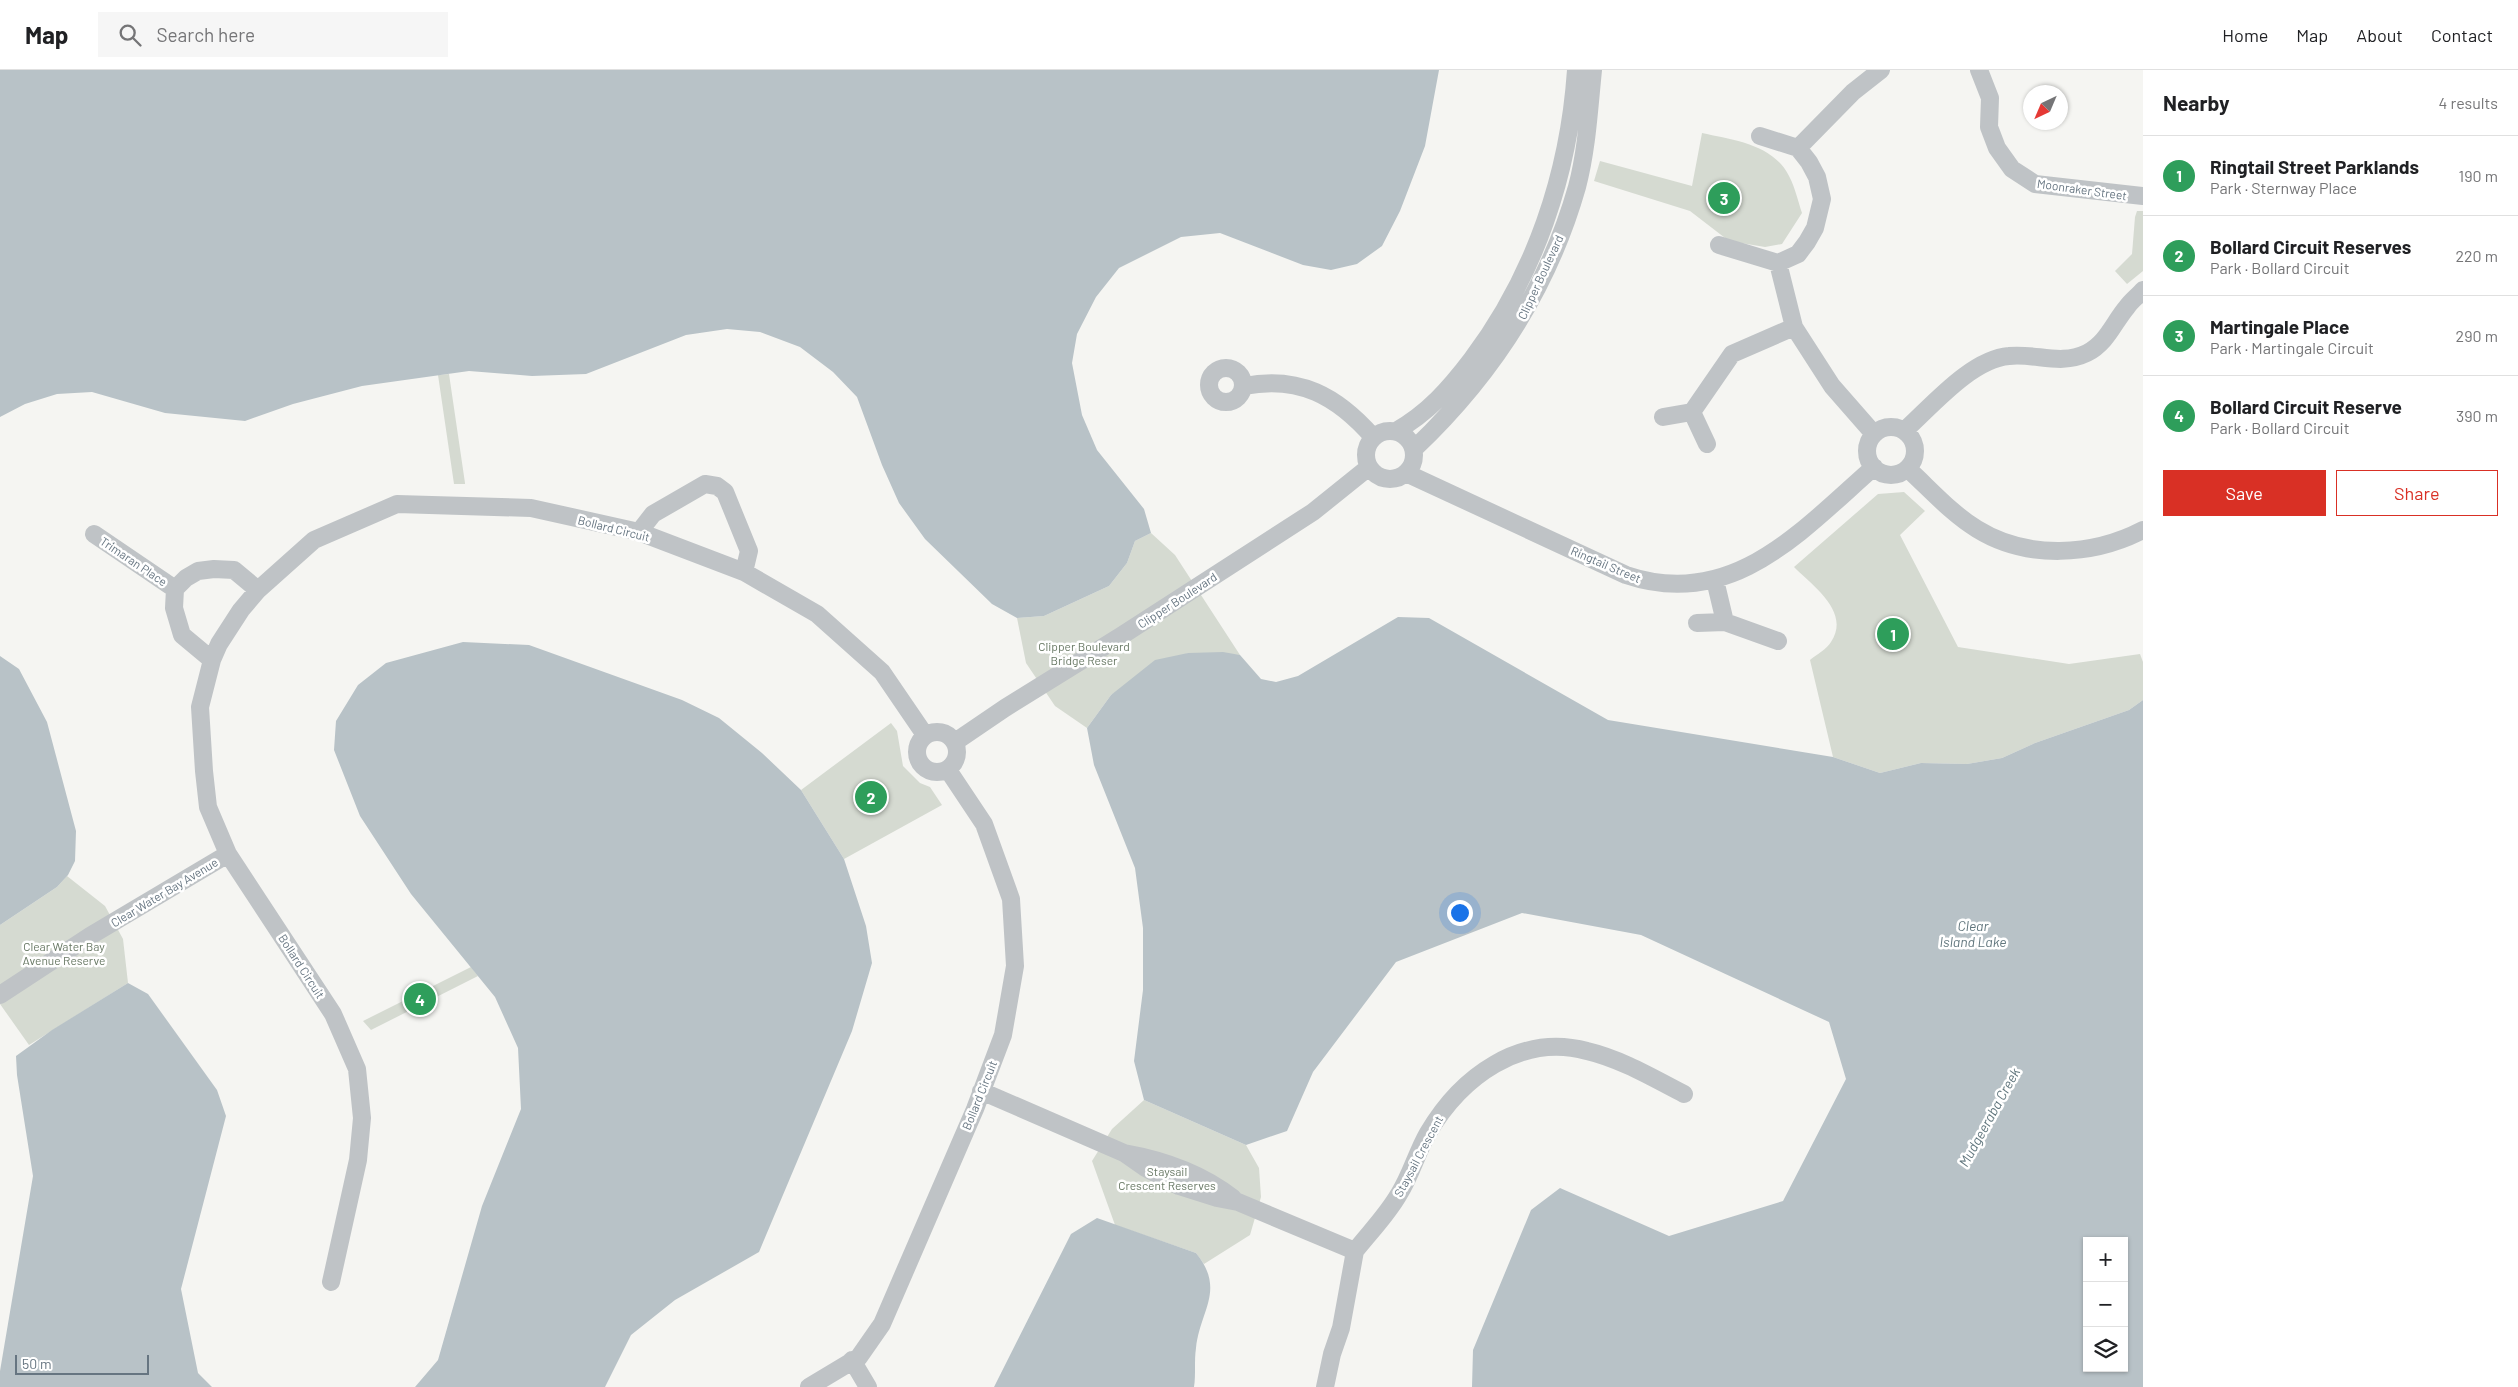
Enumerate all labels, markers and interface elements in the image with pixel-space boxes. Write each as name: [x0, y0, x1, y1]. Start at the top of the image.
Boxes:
search box: [98, 12, 448, 57]
text: Map: [25, 20, 68, 49]
icon: search: [116, 21, 144, 49]
text: Search here: [156, 23, 255, 46]
text: Home: [2222, 24, 2268, 46]
text: Map: [2296, 24, 2328, 46]
text: About: [2356, 24, 2403, 46]
text: Contact: [2431, 24, 2493, 46]
north arrow: [2023, 85, 2068, 130]
text: Nearby: [2163, 90, 2229, 115]
text: 4 results: [2438, 93, 2498, 112]
text: Ringtail Street Parklands: [2210, 155, 2419, 178]
text: 1: [2176, 166, 2182, 185]
text: 190 m: [2459, 166, 2498, 185]
street label: Moonraker Street: [2036, 176, 2128, 202]
text: Park · Sternway Place: [2210, 178, 2357, 197]
pin: 3: [1708, 179, 1740, 217]
street label: Clipper Boulevard: [1514, 233, 1566, 321]
text: Bollard Circuit Reserves: [2210, 235, 2411, 258]
text: 2: [2175, 246, 2183, 265]
text: 220 m: [2455, 246, 2498, 265]
text: Park · Bollard Circuit: [2210, 258, 2350, 277]
text: Martingale Place: [2210, 315, 2349, 338]
text: 3: [2175, 326, 2183, 345]
text: 290 m: [2456, 326, 2498, 345]
text: Park · Martingale Circuit: [2210, 338, 2374, 357]
text: Bollard Circuit Reserve: [2210, 395, 2402, 418]
text: 4: [2174, 406, 2184, 425]
text: 390 m: [2456, 406, 2498, 425]
text: Park · Bollard Circuit: [2210, 418, 2350, 437]
button: Save: [2163, 470, 2326, 516]
button: Share: [2336, 470, 2498, 516]
street label: Bollard Circuit: [577, 512, 651, 544]
street label: Trimaran Place: [98, 533, 170, 589]
street label: Ringtail Street: [1569, 543, 1643, 585]
street label: Clipper Boulevard: [1135, 569, 1219, 631]
pin: 1: [1877, 615, 1909, 653]
park label: Clipper Boulevard Bridge Reser: [1038, 639, 1130, 667]
pin: 2: [855, 778, 887, 816]
street label: Clear Water Bay Avenue: [108, 855, 220, 929]
your location: [1447, 900, 1473, 926]
water label: Clear Island Lake: [1940, 917, 2006, 950]
street label: Bollard Circuit: [276, 931, 328, 1001]
park label: Clear Water Bay Avenue Reserve: [23, 939, 105, 967]
pin: 4: [404, 980, 436, 1018]
street label: Bollard Circuit: [959, 1058, 999, 1132]
water label: Mudgeeraba Creek: [1955, 1064, 2023, 1169]
street label: Staysail Crescent: [1391, 1113, 1445, 1199]
park label: Staysail Crescent Reserves: [1118, 1164, 1216, 1192]
map controls: [2083, 1237, 2128, 1372]
button: +: [2083, 1237, 2128, 1282]
button: −: [2083, 1282, 2128, 1327]
button: layers: [2083, 1327, 2128, 1372]
scale bar: [15, 1352, 149, 1375]
text: 50 m: [22, 1355, 51, 1372]

